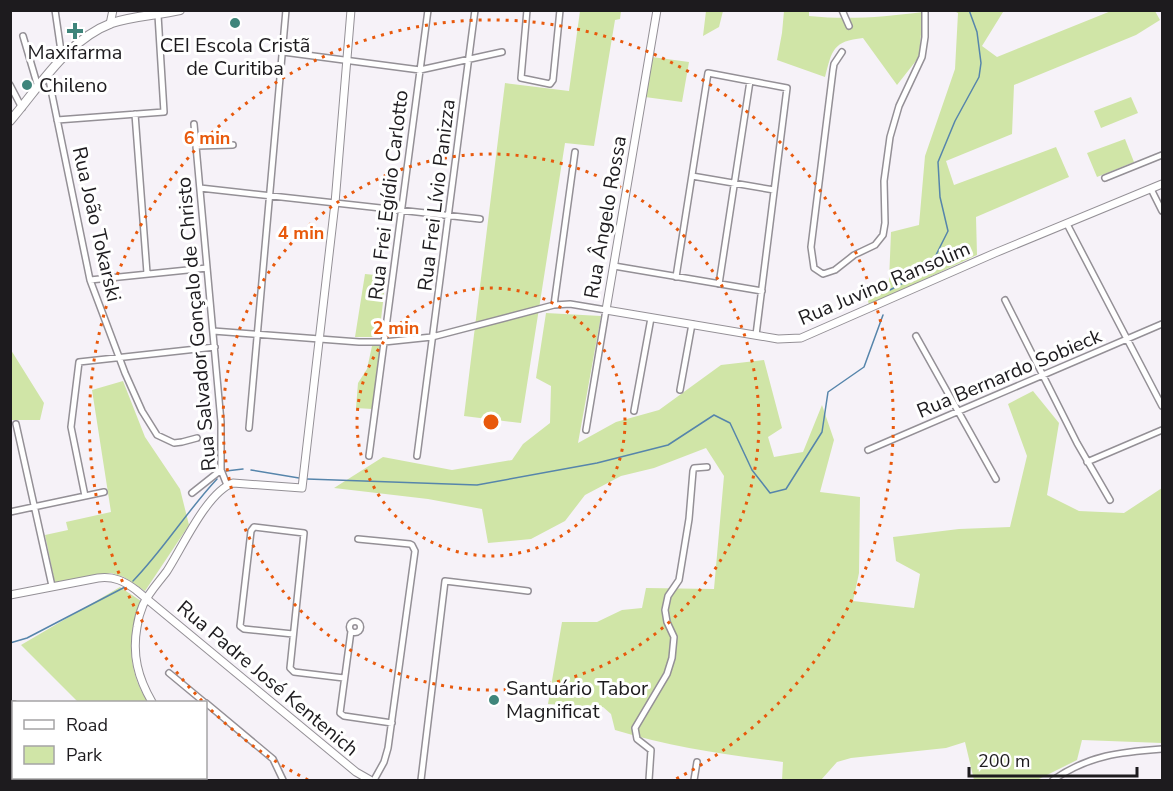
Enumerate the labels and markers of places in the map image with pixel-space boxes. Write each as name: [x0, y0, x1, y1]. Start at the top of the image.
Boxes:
marker: CEI Escola Cristã de Curitiba: [228, 16, 242, 30]
marker: Maxifarma: [68, 24, 82, 38]
place label: CEI Escola Cristã de Curitiba: [160, 32, 310, 82]
place label: Maxifarma: [28, 39, 122, 66]
place label: Chileno: [39, 72, 107, 99]
marker: Chileno: [20, 78, 34, 92]
centre of rings: [481, 412, 501, 432]
place label: Santuário Tabor Magnificat: [506, 675, 648, 725]
marker: Santuário Tabor Magnificat: [487, 693, 501, 707]

